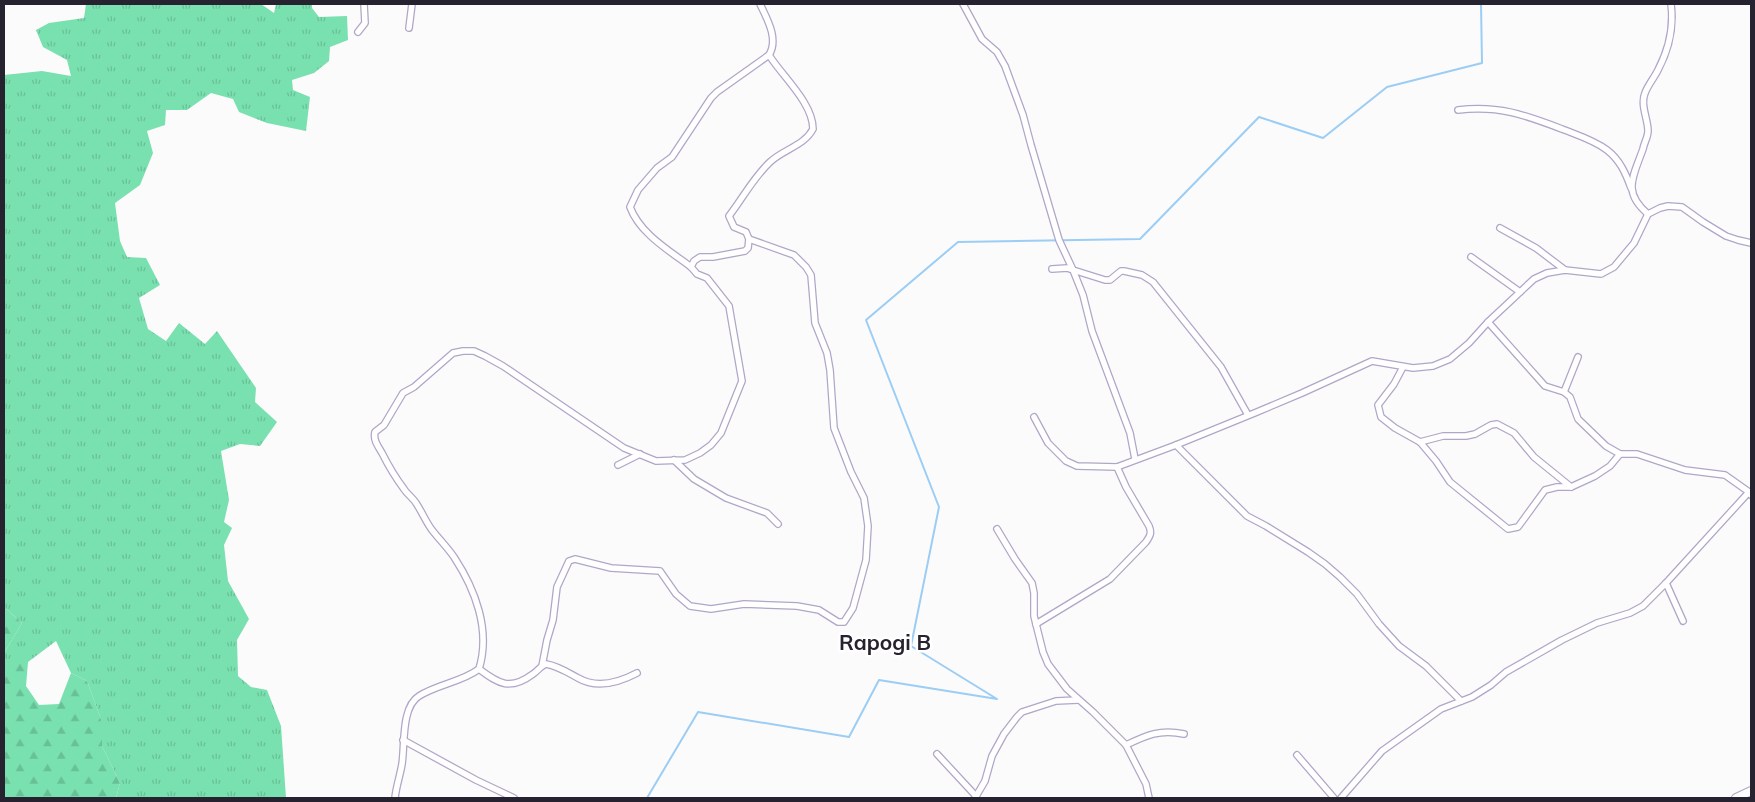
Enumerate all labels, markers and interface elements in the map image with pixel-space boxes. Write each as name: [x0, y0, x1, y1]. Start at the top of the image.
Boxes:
district label: Rapogi B: [839, 629, 931, 655]

